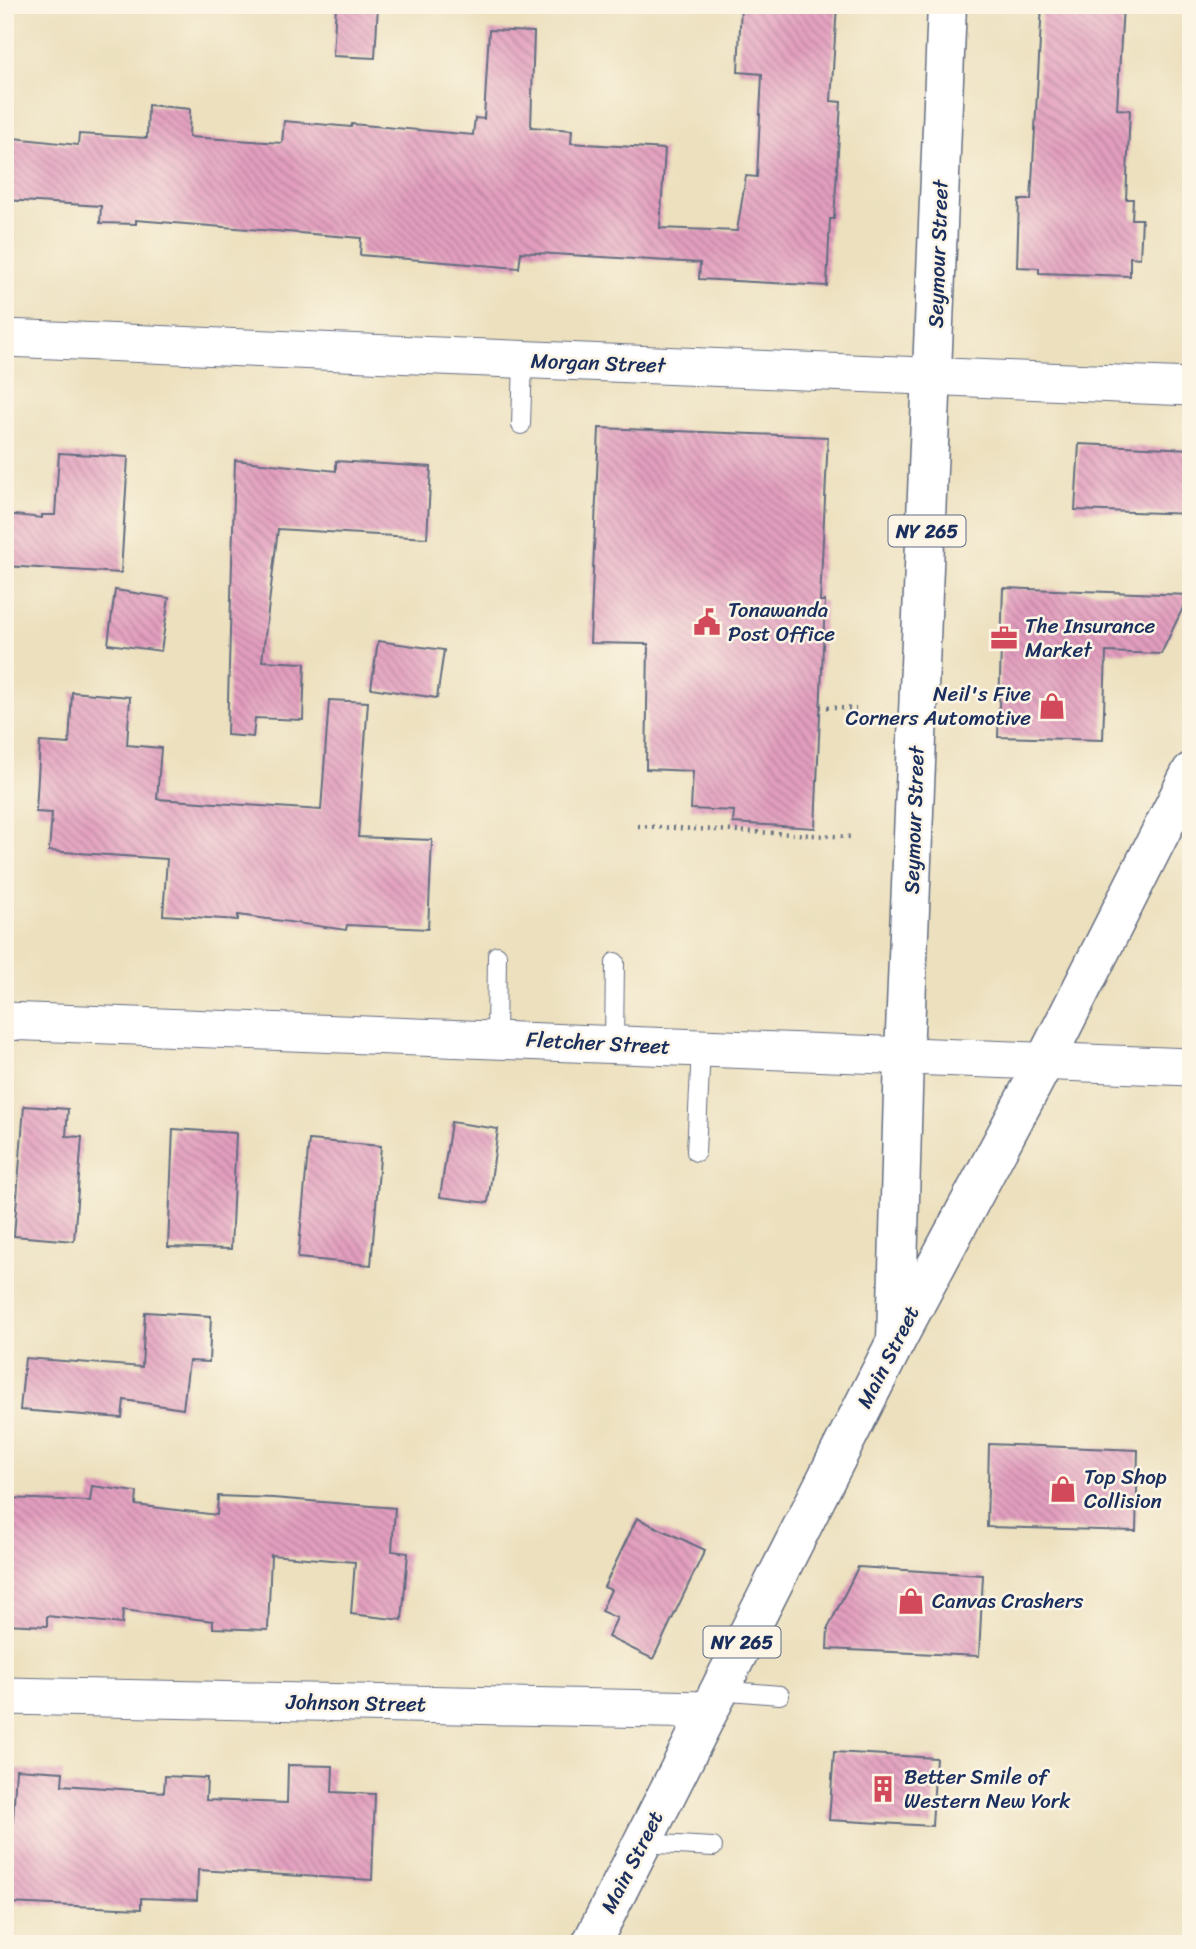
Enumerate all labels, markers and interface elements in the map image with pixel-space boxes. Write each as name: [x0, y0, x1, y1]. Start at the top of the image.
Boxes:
street label: Seymour Street: [916, 178, 960, 329]
street label: Morgan Street: [530, 342, 668, 384]
road number: NY 265: [888, 516, 965, 546]
place label: Tonawanda Post Office: [728, 591, 835, 653]
public building icon: Tonawanda Post Office: [692, 607, 722, 637]
place label: The Insurance Market: [1025, 607, 1155, 669]
office icon: The Insurance Market: [989, 623, 1019, 653]
place label: Neil's Five Corners Automotive: [846, 675, 1031, 737]
shop icon: Neil's Five Corners Automotive: [1037, 691, 1067, 721]
street label: Seymour Street: [892, 744, 936, 895]
street label: Fletcher Street: [525, 1020, 671, 1066]
street label: Main Street: [846, 1299, 930, 1415]
place label: Top Shop Collision: [1084, 1458, 1167, 1520]
shop icon: Top Shop Collision: [1048, 1474, 1078, 1504]
place label: Canvas Crashers: [932, 1582, 1084, 1620]
shop icon: Canvas Crashers: [896, 1586, 926, 1616]
road number: NY 265: [704, 1626, 780, 1658]
street label: Johnson Street: [285, 1683, 426, 1723]
place label: Better Smile of Western New York: [904, 1758, 1071, 1820]
building icon: Better Smile of Western New York: [868, 1774, 898, 1804]
street label: Main Street: [590, 1804, 674, 1920]

